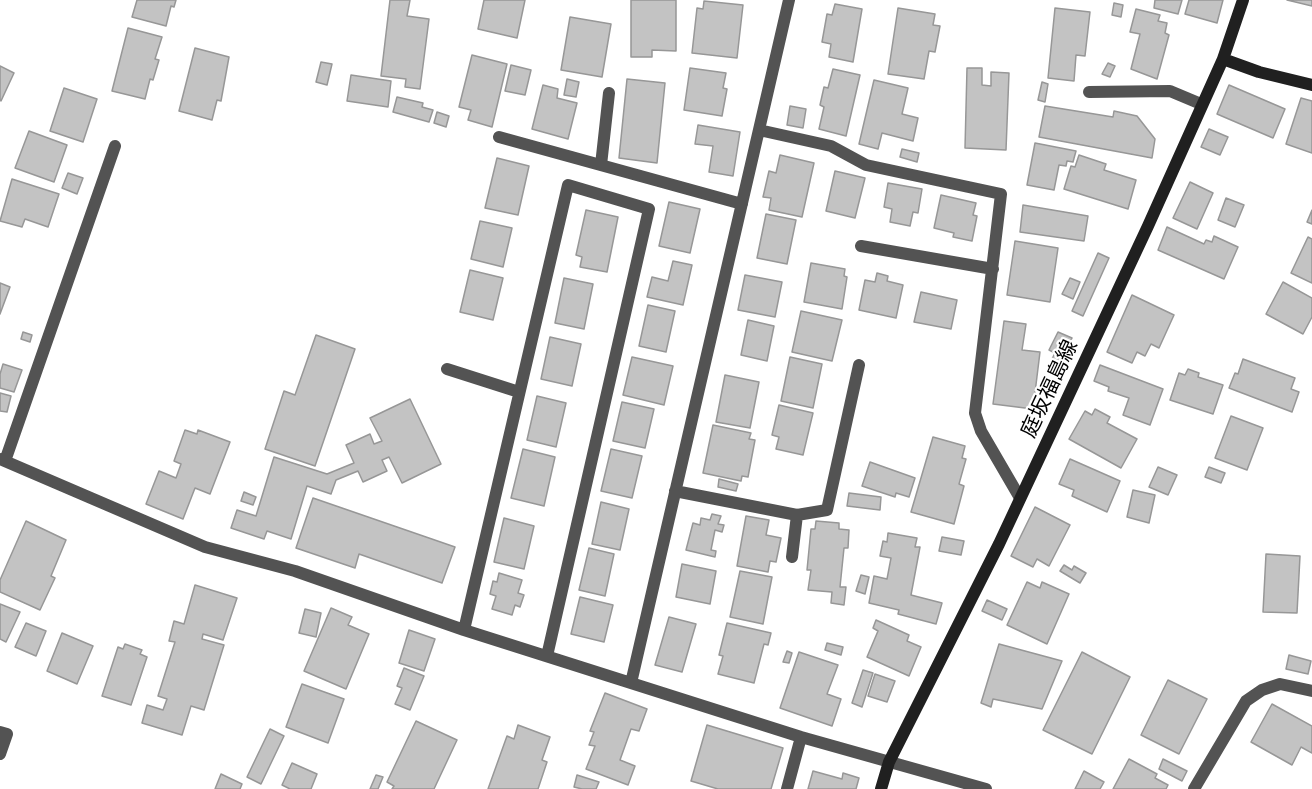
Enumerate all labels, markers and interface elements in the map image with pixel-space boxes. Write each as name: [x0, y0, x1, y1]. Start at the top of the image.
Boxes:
street label: 庭坂福島線: [1016, 336, 1084, 442]

